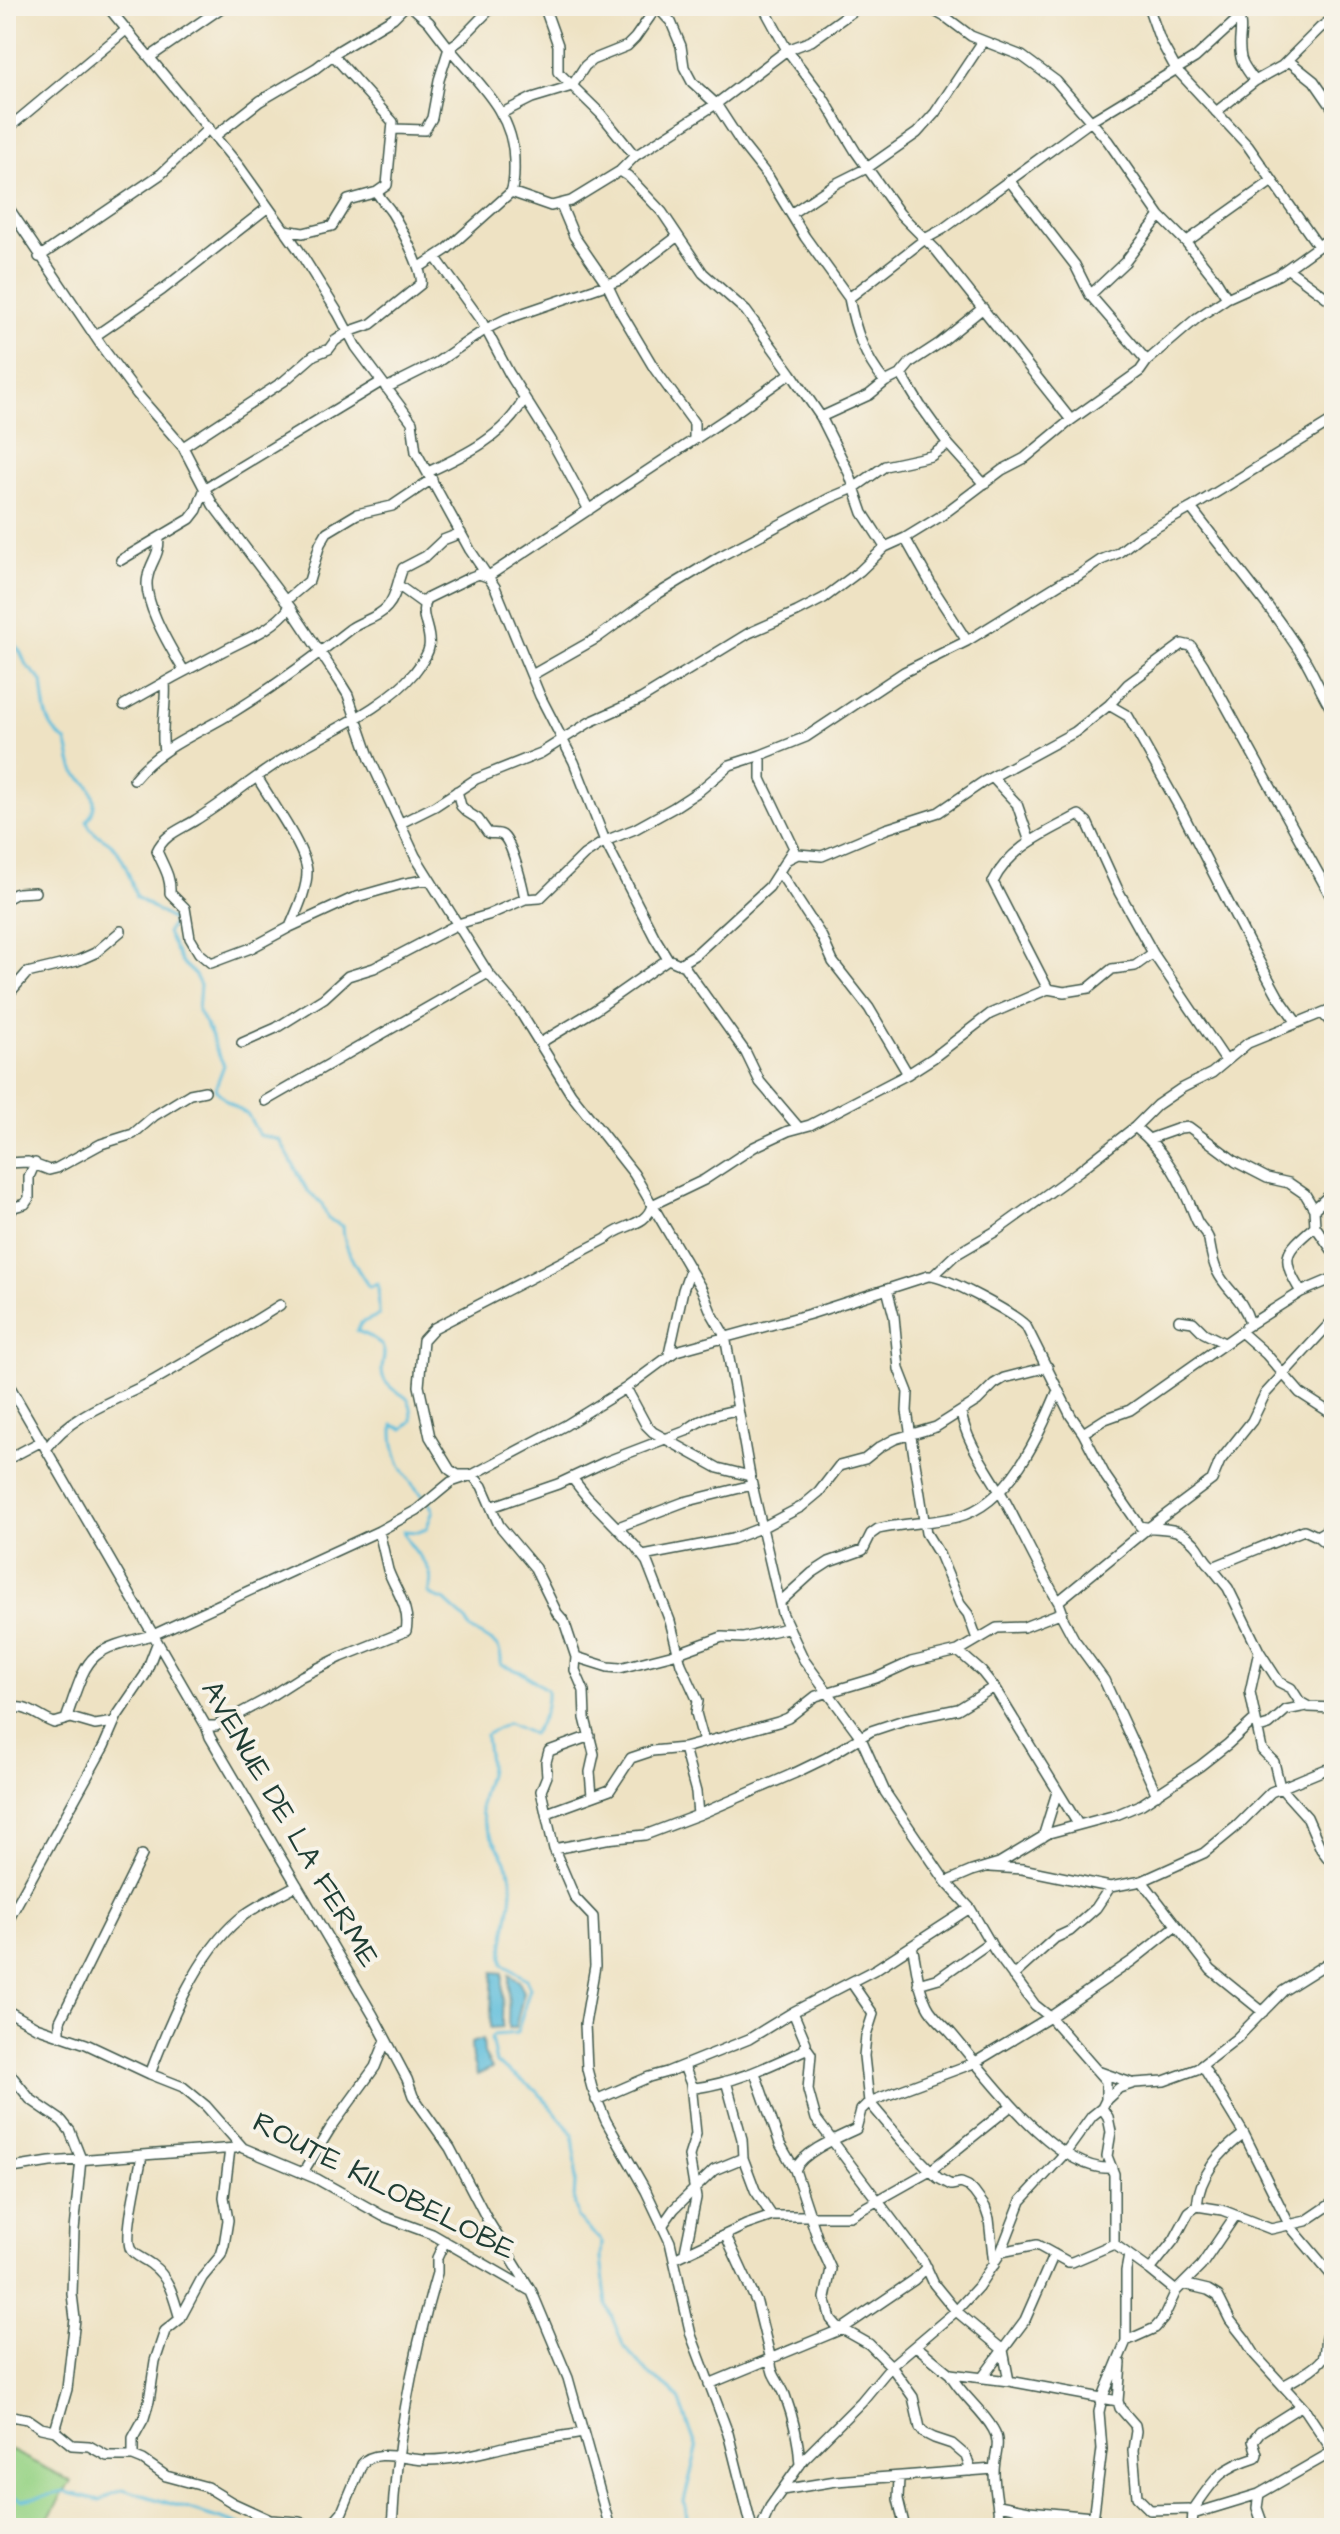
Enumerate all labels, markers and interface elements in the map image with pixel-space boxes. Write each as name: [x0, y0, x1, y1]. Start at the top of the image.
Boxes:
street label: AVENUE DE LA FERME: [191, 1673, 390, 1975]
street label: ROUTE KILOBELOBE: [246, 2102, 523, 2271]

